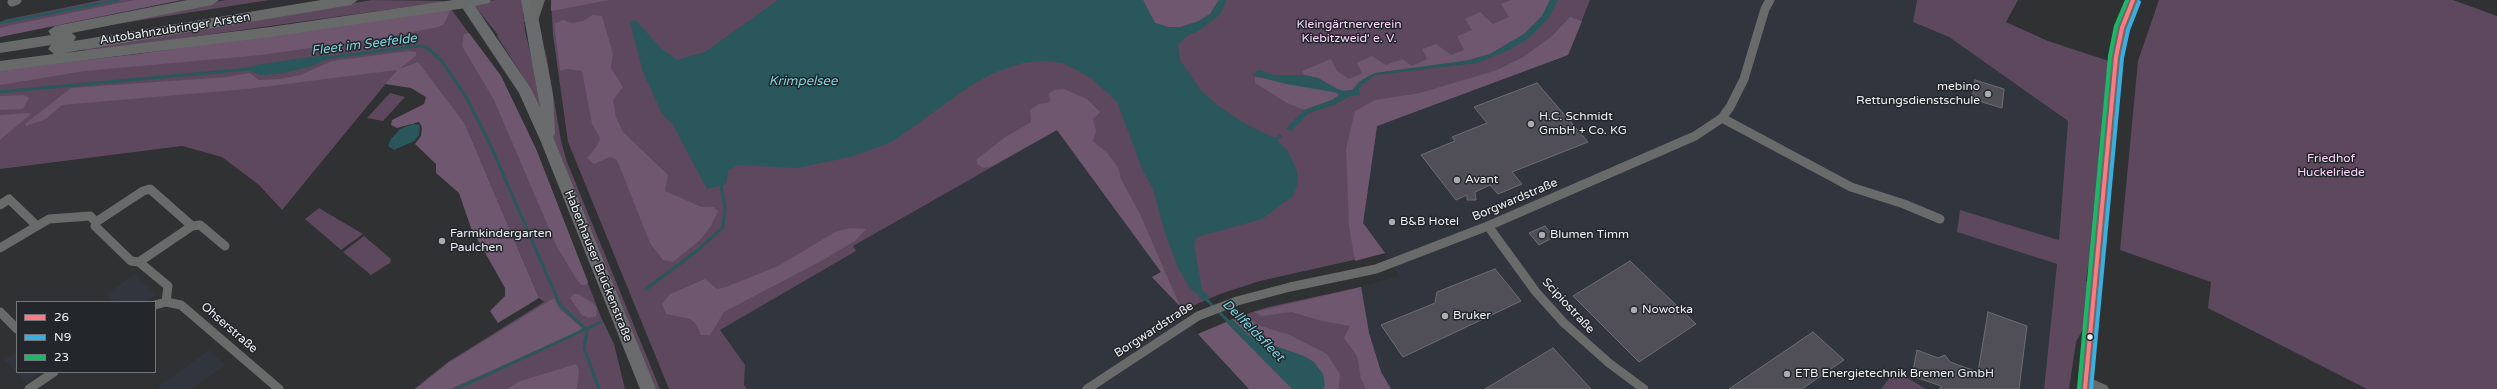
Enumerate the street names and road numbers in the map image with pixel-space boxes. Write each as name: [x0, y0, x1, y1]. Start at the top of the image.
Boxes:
street label: Autobahnzubringer Arsten: [99, 10, 251, 48]
street label: Borgwardstraße: [1470, 176, 1560, 224]
street label: Habenhauser Brückenstraße: [561, 188, 635, 344]
street label: Scipiostraße: [1539, 275, 1597, 337]
street label: Borgwardstraße: [1112, 299, 1196, 361]
street label: Ohserstraße: [198, 300, 260, 356]

